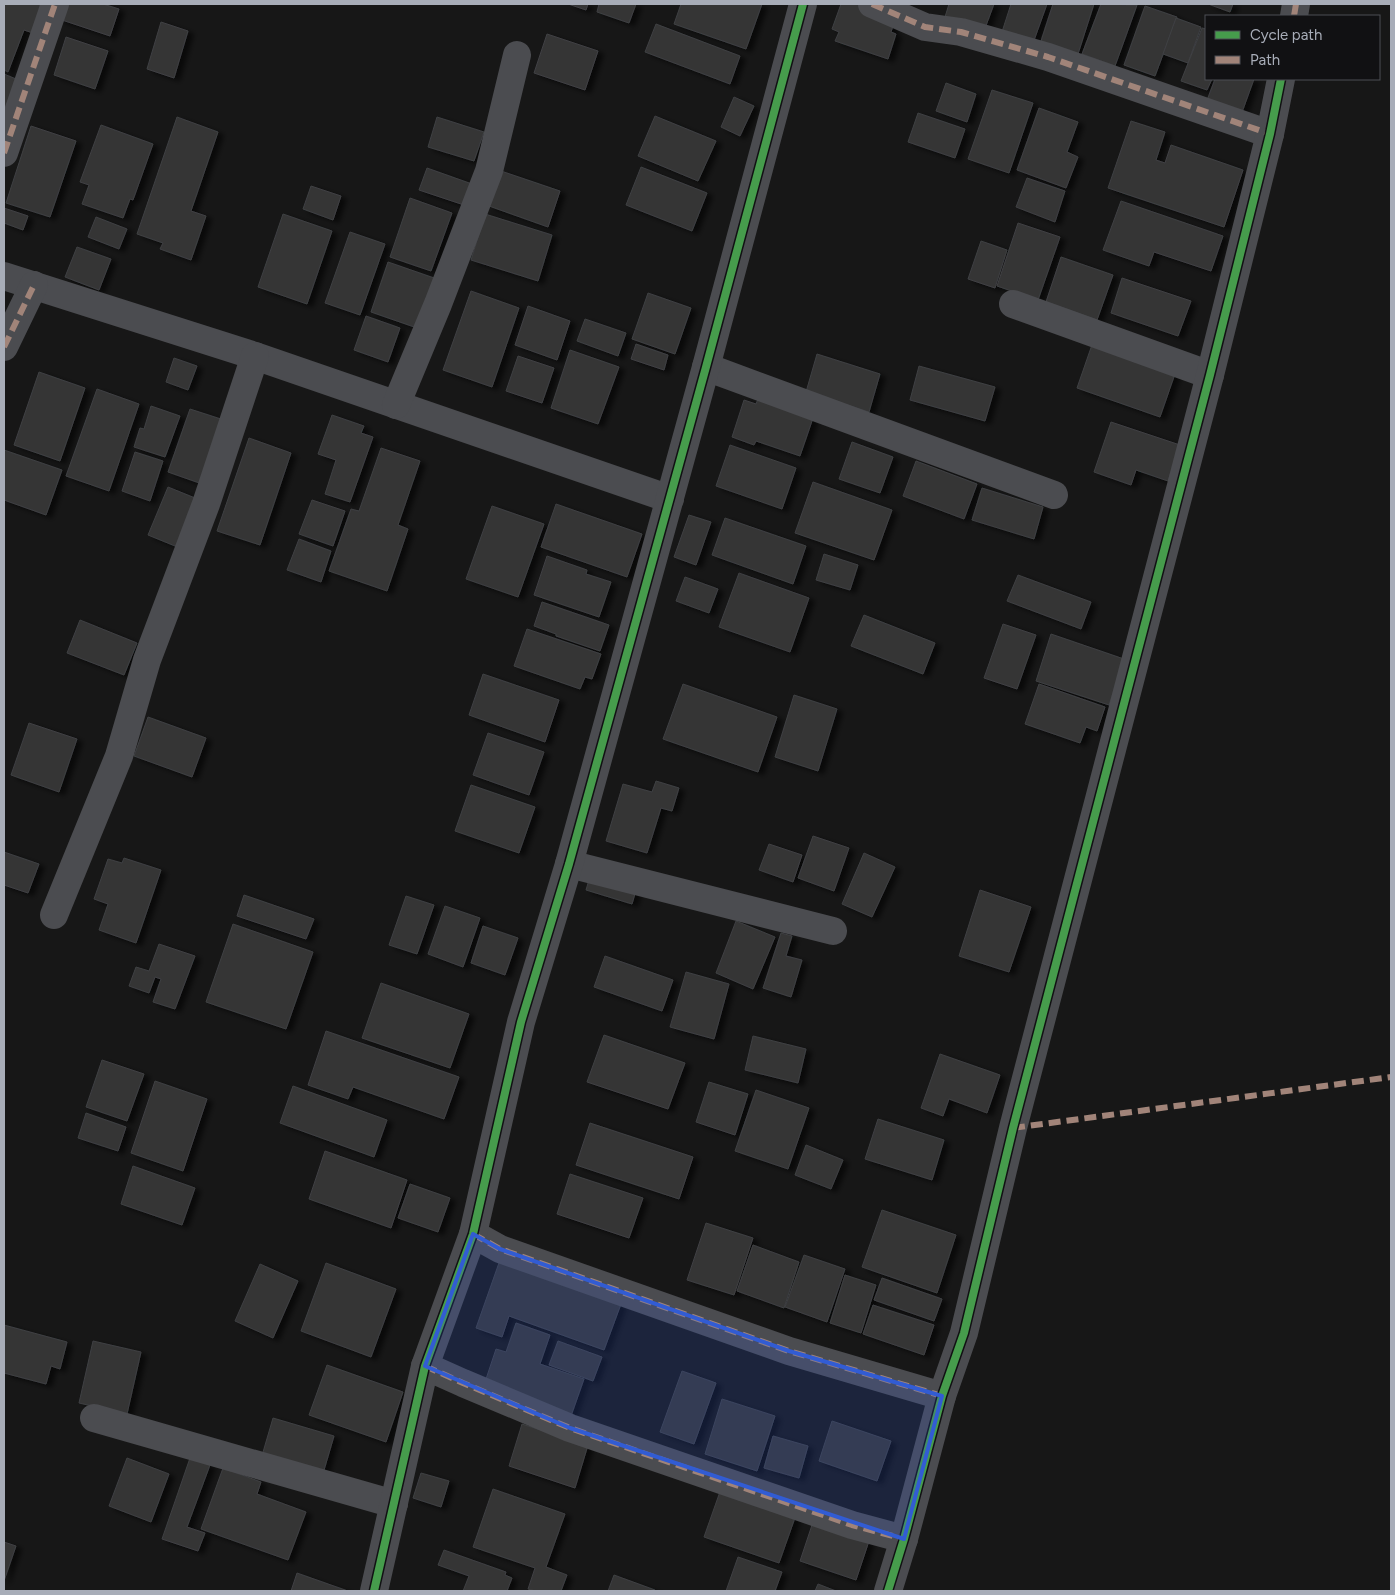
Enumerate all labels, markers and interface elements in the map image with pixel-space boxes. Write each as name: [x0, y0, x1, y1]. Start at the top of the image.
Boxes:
legend: [1205, 15, 1380, 80]
text: Cycle path: [1250, 26, 1322, 44]
text: Path: [1250, 51, 1280, 69]

